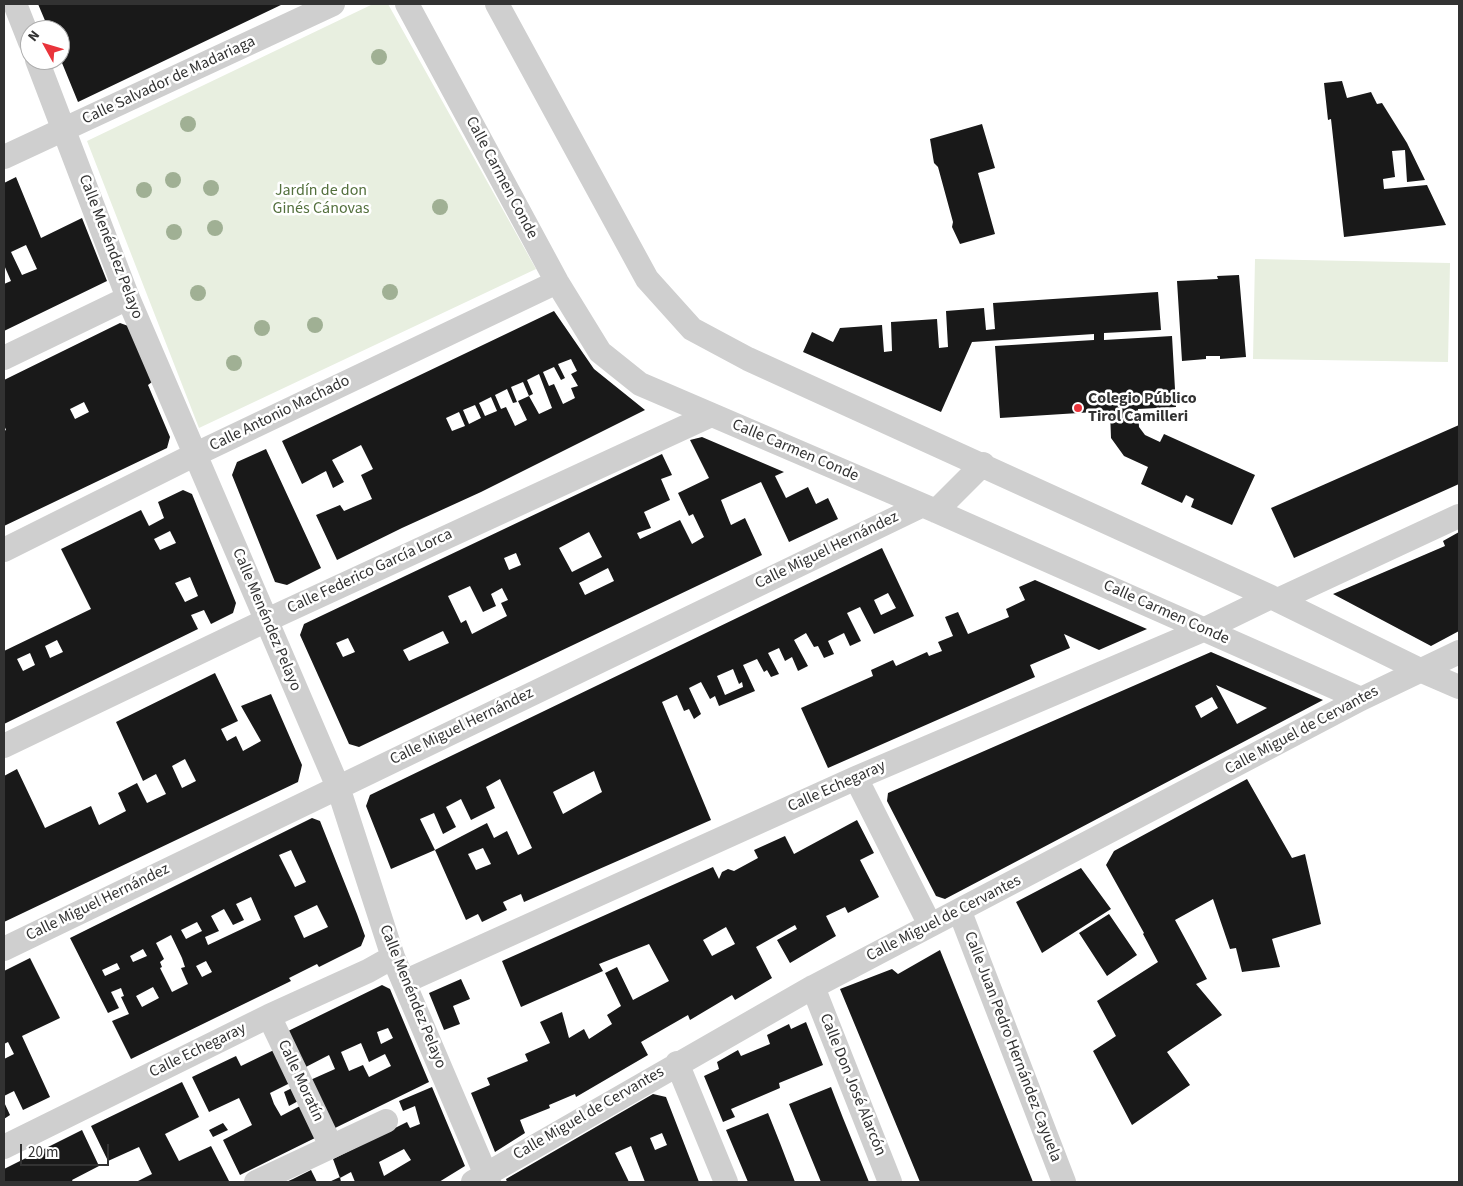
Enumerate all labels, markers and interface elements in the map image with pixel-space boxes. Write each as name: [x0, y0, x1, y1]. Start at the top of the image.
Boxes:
north arrow: [20, 20, 70, 70]
text: N: [23, 26, 45, 46]
street label: Calle Salvador de Madariaga: [79, 32, 259, 130]
street label: Calle Carmen Conde: [461, 114, 541, 242]
street label: Calle Menéndez Pelayo: [74, 172, 146, 322]
park label: Jardín de don Ginés Cánovas: [273, 181, 369, 219]
street label: Calle Antonio Machado: [207, 372, 353, 456]
place label: Colegio Público Tirol Camilleri: [1088, 389, 1197, 427]
marker: Colegio Público Tirol Camilleri: [1072, 402, 1084, 414]
street label: Calle Carmen Conde: [729, 416, 861, 486]
street label: Calle Miguel Hernández: [752, 508, 902, 594]
street label: Calle Federico García Lorca: [284, 525, 456, 619]
street label: Calle Menéndez Pelayo: [227, 546, 305, 694]
street label: Calle Carmen Conde: [1100, 577, 1232, 649]
street label: Calle Miguel de Cervantes: [1222, 682, 1382, 780]
street label: Calle Miguel Hernández: [387, 684, 537, 770]
street label: Calle Echegaray: [785, 757, 889, 817]
street label: Calle Miguel Hernández: [23, 860, 173, 946]
street label: Calle Miguel de Cervantes: [864, 872, 1024, 966]
street label: Calle Menéndez Pelayo: [374, 922, 450, 1072]
street label: Calle Juan Pedro Hernández Cayuela: [959, 929, 1065, 1165]
street label: Calle Don José Alarcón: [815, 1011, 889, 1159]
street label: Calle Echegaray: [147, 1019, 249, 1083]
street label: Calle Moratín: [273, 1037, 327, 1125]
street label: Calle Miguel de Cervantes: [510, 1063, 668, 1165]
scale bar: [22, 1134, 111, 1166]
text: 20 m: [28, 1142, 58, 1163]

